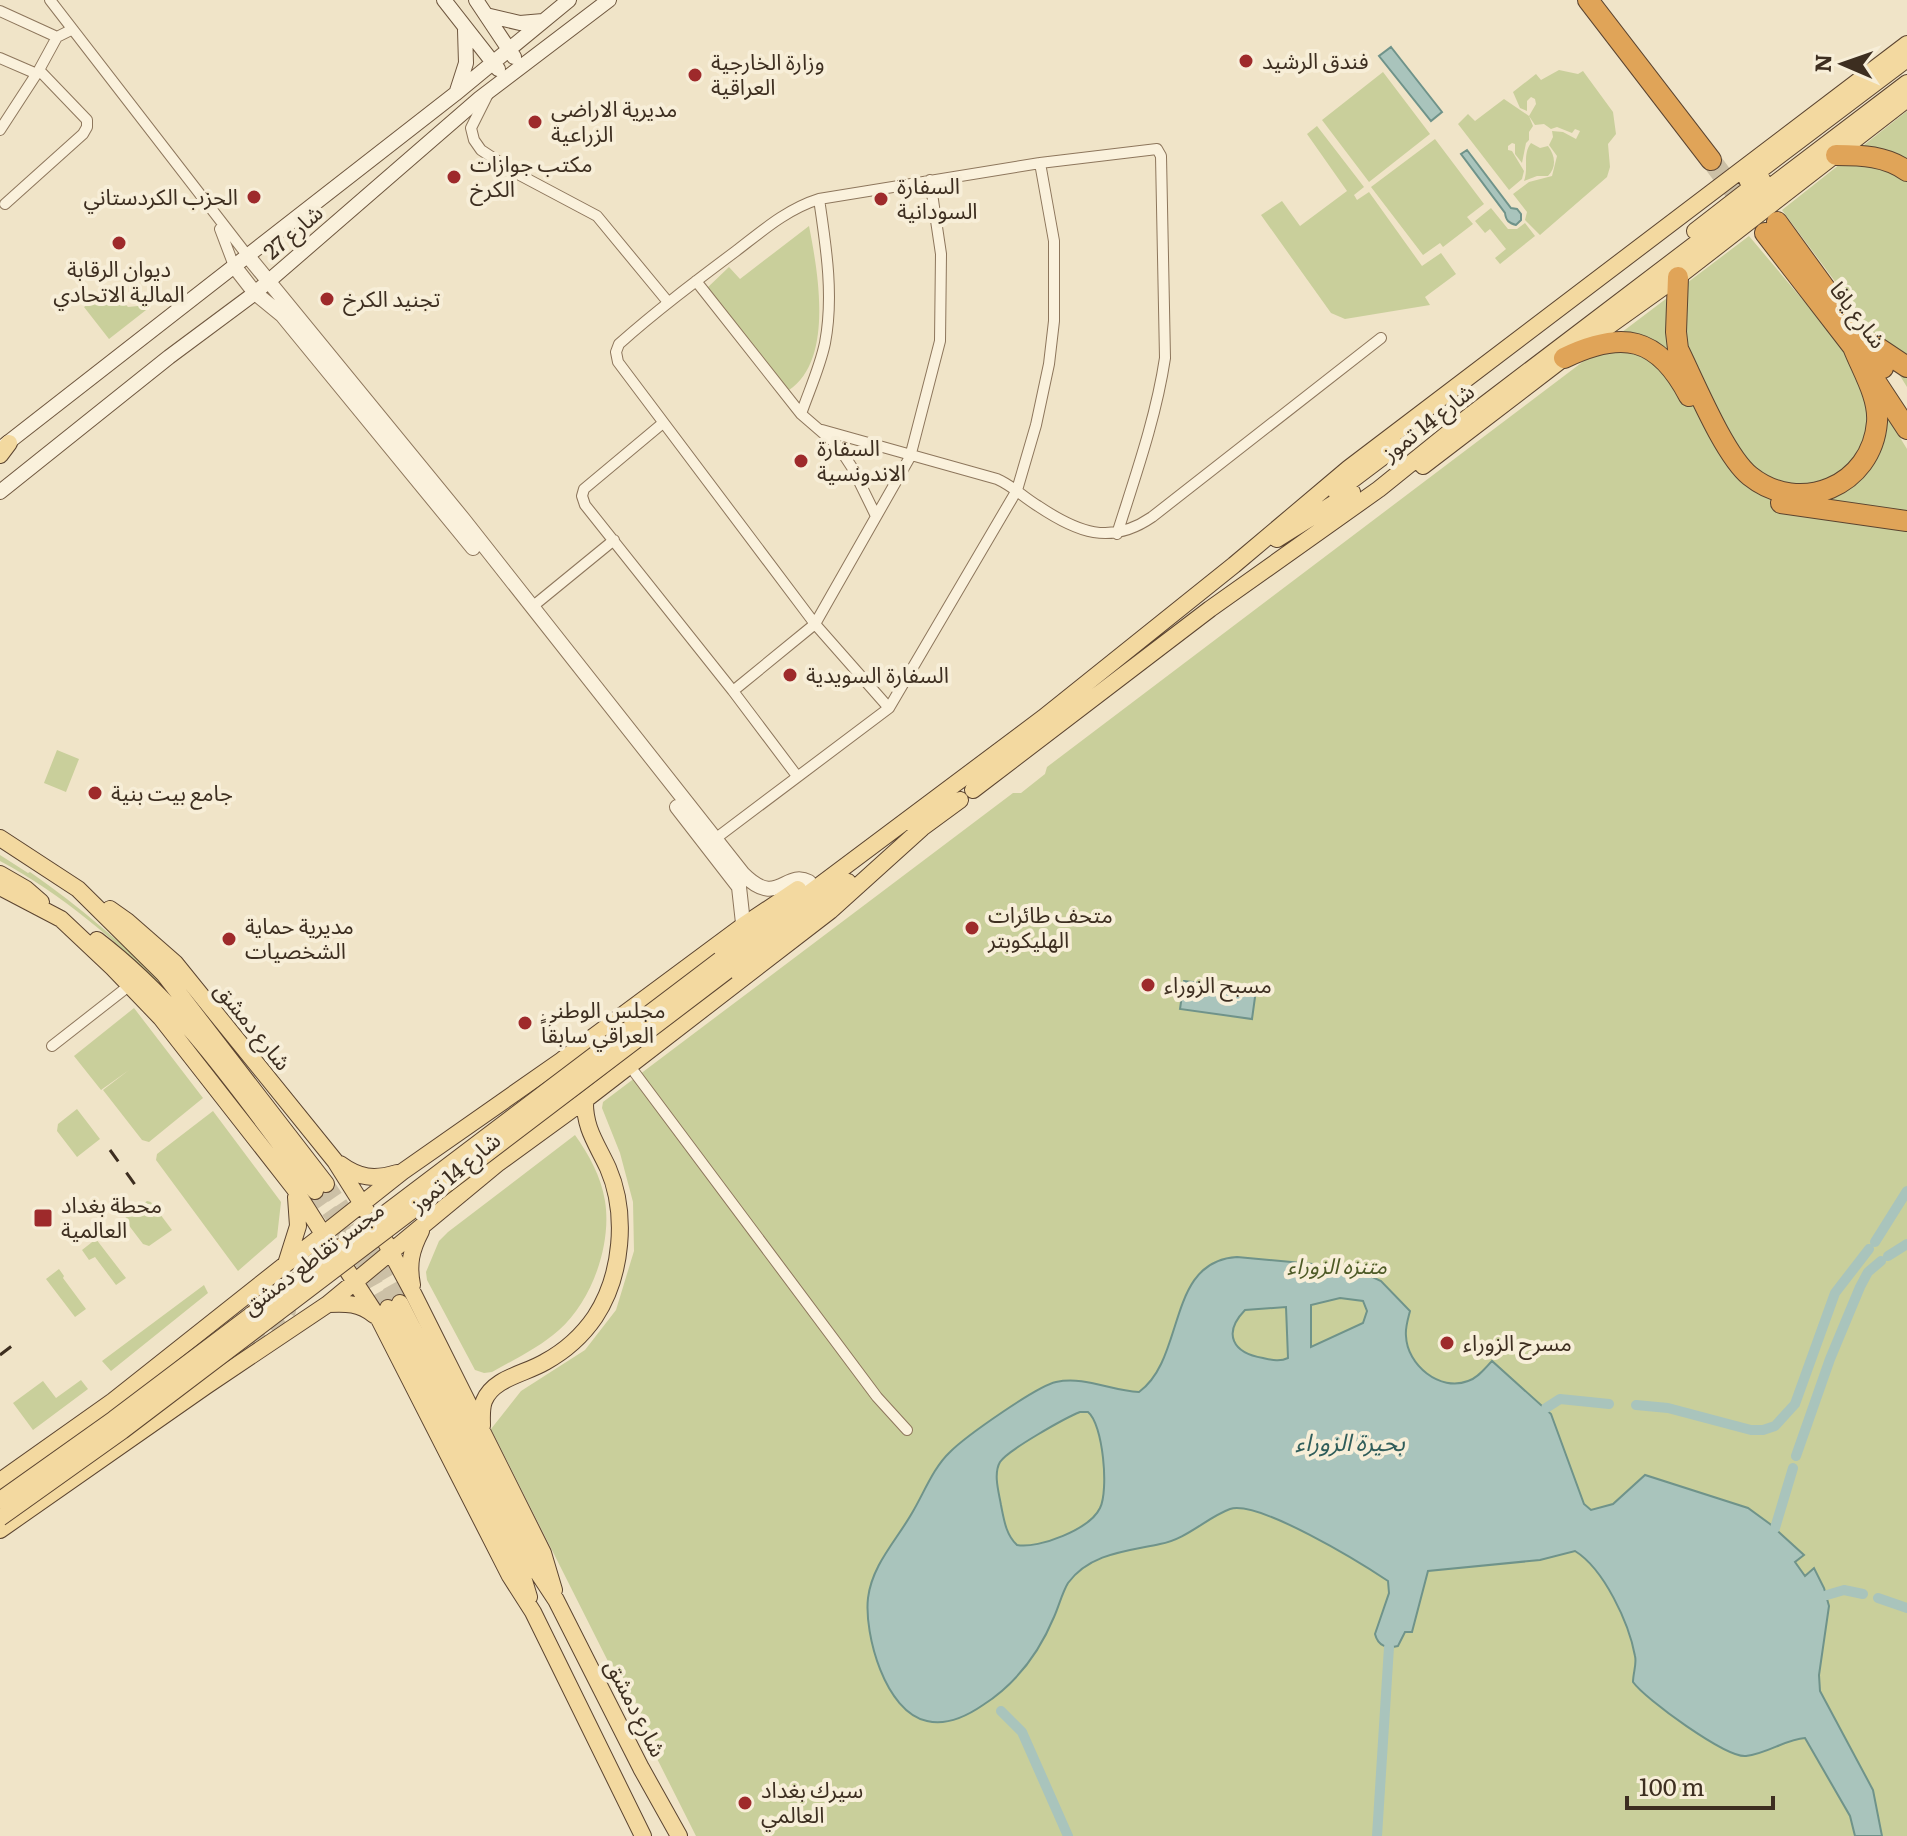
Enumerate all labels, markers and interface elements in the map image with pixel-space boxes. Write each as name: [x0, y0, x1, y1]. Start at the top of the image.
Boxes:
north arrow: [1803, 24, 1883, 104]
place label: فندق الرشيد: [1262, 43, 1369, 76]
place label: وزارة الخارجية العراقية: [711, 44, 825, 102]
marker: فندق الرشيد: [1237, 52, 1255, 70]
text: N: [1805, 53, 1838, 73]
marker: وزارة الخارجية العراقية: [686, 66, 704, 84]
place label: مديرية الاراضي الزراعية: [551, 91, 677, 149]
marker: مديرية الاراضي الزراعية: [526, 113, 544, 131]
place label: مكتب جوازات الكرخ: [470, 146, 593, 206]
marker: مكتب جوازات الكرخ: [445, 168, 463, 186]
place label: السفارة السودانية: [897, 168, 978, 226]
place label: الحزب الكردستاني: [83, 179, 238, 214]
marker: الحزب الكردستاني: [245, 188, 263, 206]
marker: السفارة السودانية: [872, 190, 890, 208]
street label: شارع 27: [255, 196, 330, 268]
marker: ديوان الرقابة المالية الاتحادي: [110, 234, 128, 252]
place label: ديوان الرقابة المالية الاتحادي: [53, 251, 185, 311]
street label: شارع يافا: [1821, 274, 1895, 356]
place label: تجنيد الكرخ: [343, 281, 440, 316]
marker: تجنيد الكرخ: [318, 290, 336, 308]
street label: شارع 14 تموز: [1373, 374, 1482, 470]
place label: السفارة الاندونسية: [817, 430, 906, 488]
marker: السفارة الاندونسية: [792, 452, 810, 470]
place label: السفارة السويدية: [806, 657, 949, 690]
marker: السفارة السويدية: [781, 666, 799, 684]
place label: جامع بيت بنية: [111, 775, 233, 810]
marker: جامع بيت بنية: [86, 784, 104, 802]
place label: متحف طائرات الهليكوبتر: [987, 897, 1113, 955]
place label: مديرية حماية الشخصيات: [245, 908, 354, 966]
marker: متحف طائرات الهليكوبتر: [963, 919, 981, 937]
marker: مديرية حماية الشخصيات: [220, 930, 238, 948]
place label: مسبح الزوراء: [1164, 967, 1272, 1002]
street label: شارع دمشق: [206, 974, 300, 1078]
marker: مسبح الزوراء: [1139, 976, 1157, 994]
place label: مجلس الوطني العراقي سابقاً: [540, 992, 665, 1052]
marker: مجلس الوطني العراقي سابقاً: [516, 1014, 534, 1032]
street label: شارع 14 تموز: [401, 1123, 508, 1221]
place label: محطة بغداد العالمية: [61, 1187, 162, 1245]
street label: مجسر تقاطع دمشق: [234, 1192, 391, 1323]
marker: محطة بغداد العالمية: [32, 1207, 54, 1229]
park label: متنزه الزوراء: [1287, 1248, 1387, 1281]
place label: مسرح الزوراء: [1463, 1325, 1572, 1360]
marker: مسرح الزوراء: [1438, 1334, 1456, 1352]
water label: بحيرة الزوراء: [1295, 1423, 1405, 1458]
street label: شارع دمشق: [597, 1653, 676, 1763]
scale bar: [1627, 1760, 1773, 1810]
text: 100 m: [1639, 1768, 1705, 1803]
place label: سيرك بغداد العالمي: [761, 1772, 863, 1832]
marker: سيرك بغداد العالمي: [736, 1794, 754, 1812]

